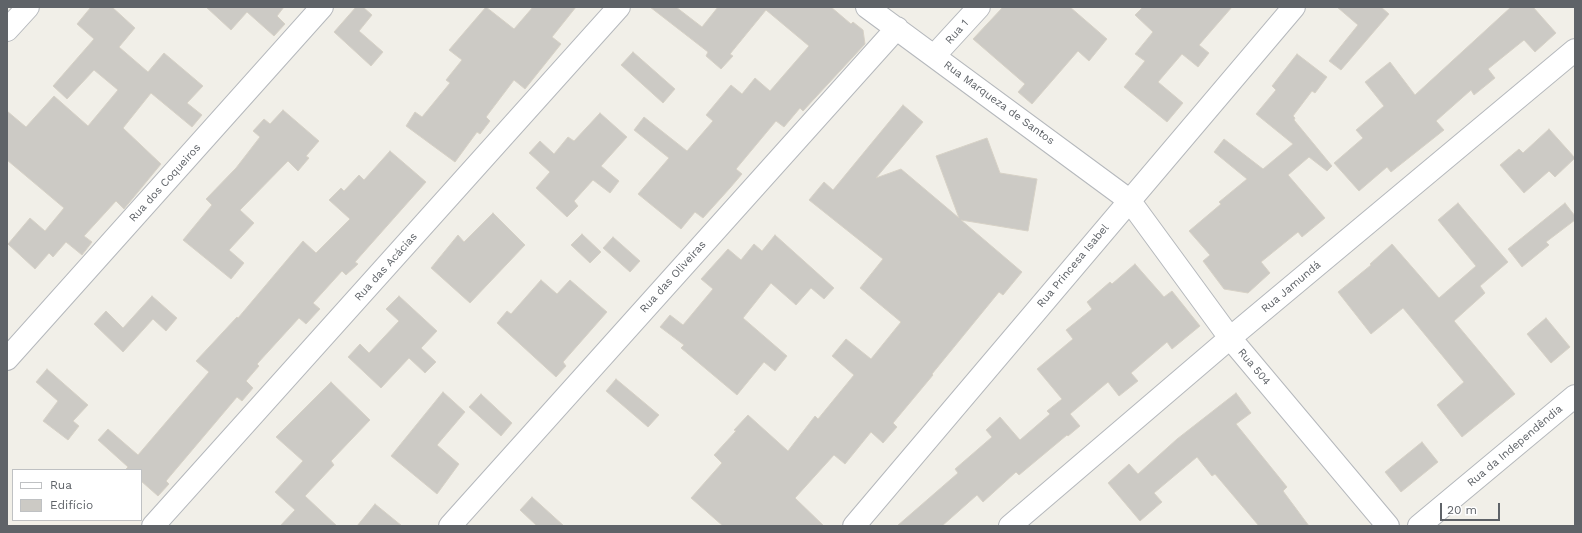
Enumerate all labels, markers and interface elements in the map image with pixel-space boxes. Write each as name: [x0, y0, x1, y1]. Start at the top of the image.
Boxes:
street label: Rua 1: [943, 17, 971, 47]
street label: Rua Marqueza de Santos: [941, 58, 1057, 148]
street label: Rua dos Coqueiros: [126, 141, 204, 225]
street label: Rua Princesa Isabel: [1034, 222, 1112, 310]
street label: Rua das Acácias: [352, 230, 420, 304]
street label: Rua das Oliveiras: [637, 238, 709, 316]
street label: Rua Jamundá: [1259, 258, 1323, 316]
street label: Rua 504: [1235, 346, 1273, 388]
street label: Rua da Independêndia: [1465, 402, 1565, 490]
legend: [12, 469, 142, 521]
text: Rua: [50, 478, 72, 492]
scale bar: [1442, 495, 1502, 521]
text: Edifício: [50, 498, 93, 512]
text: 20 m: [1447, 503, 1477, 517]

